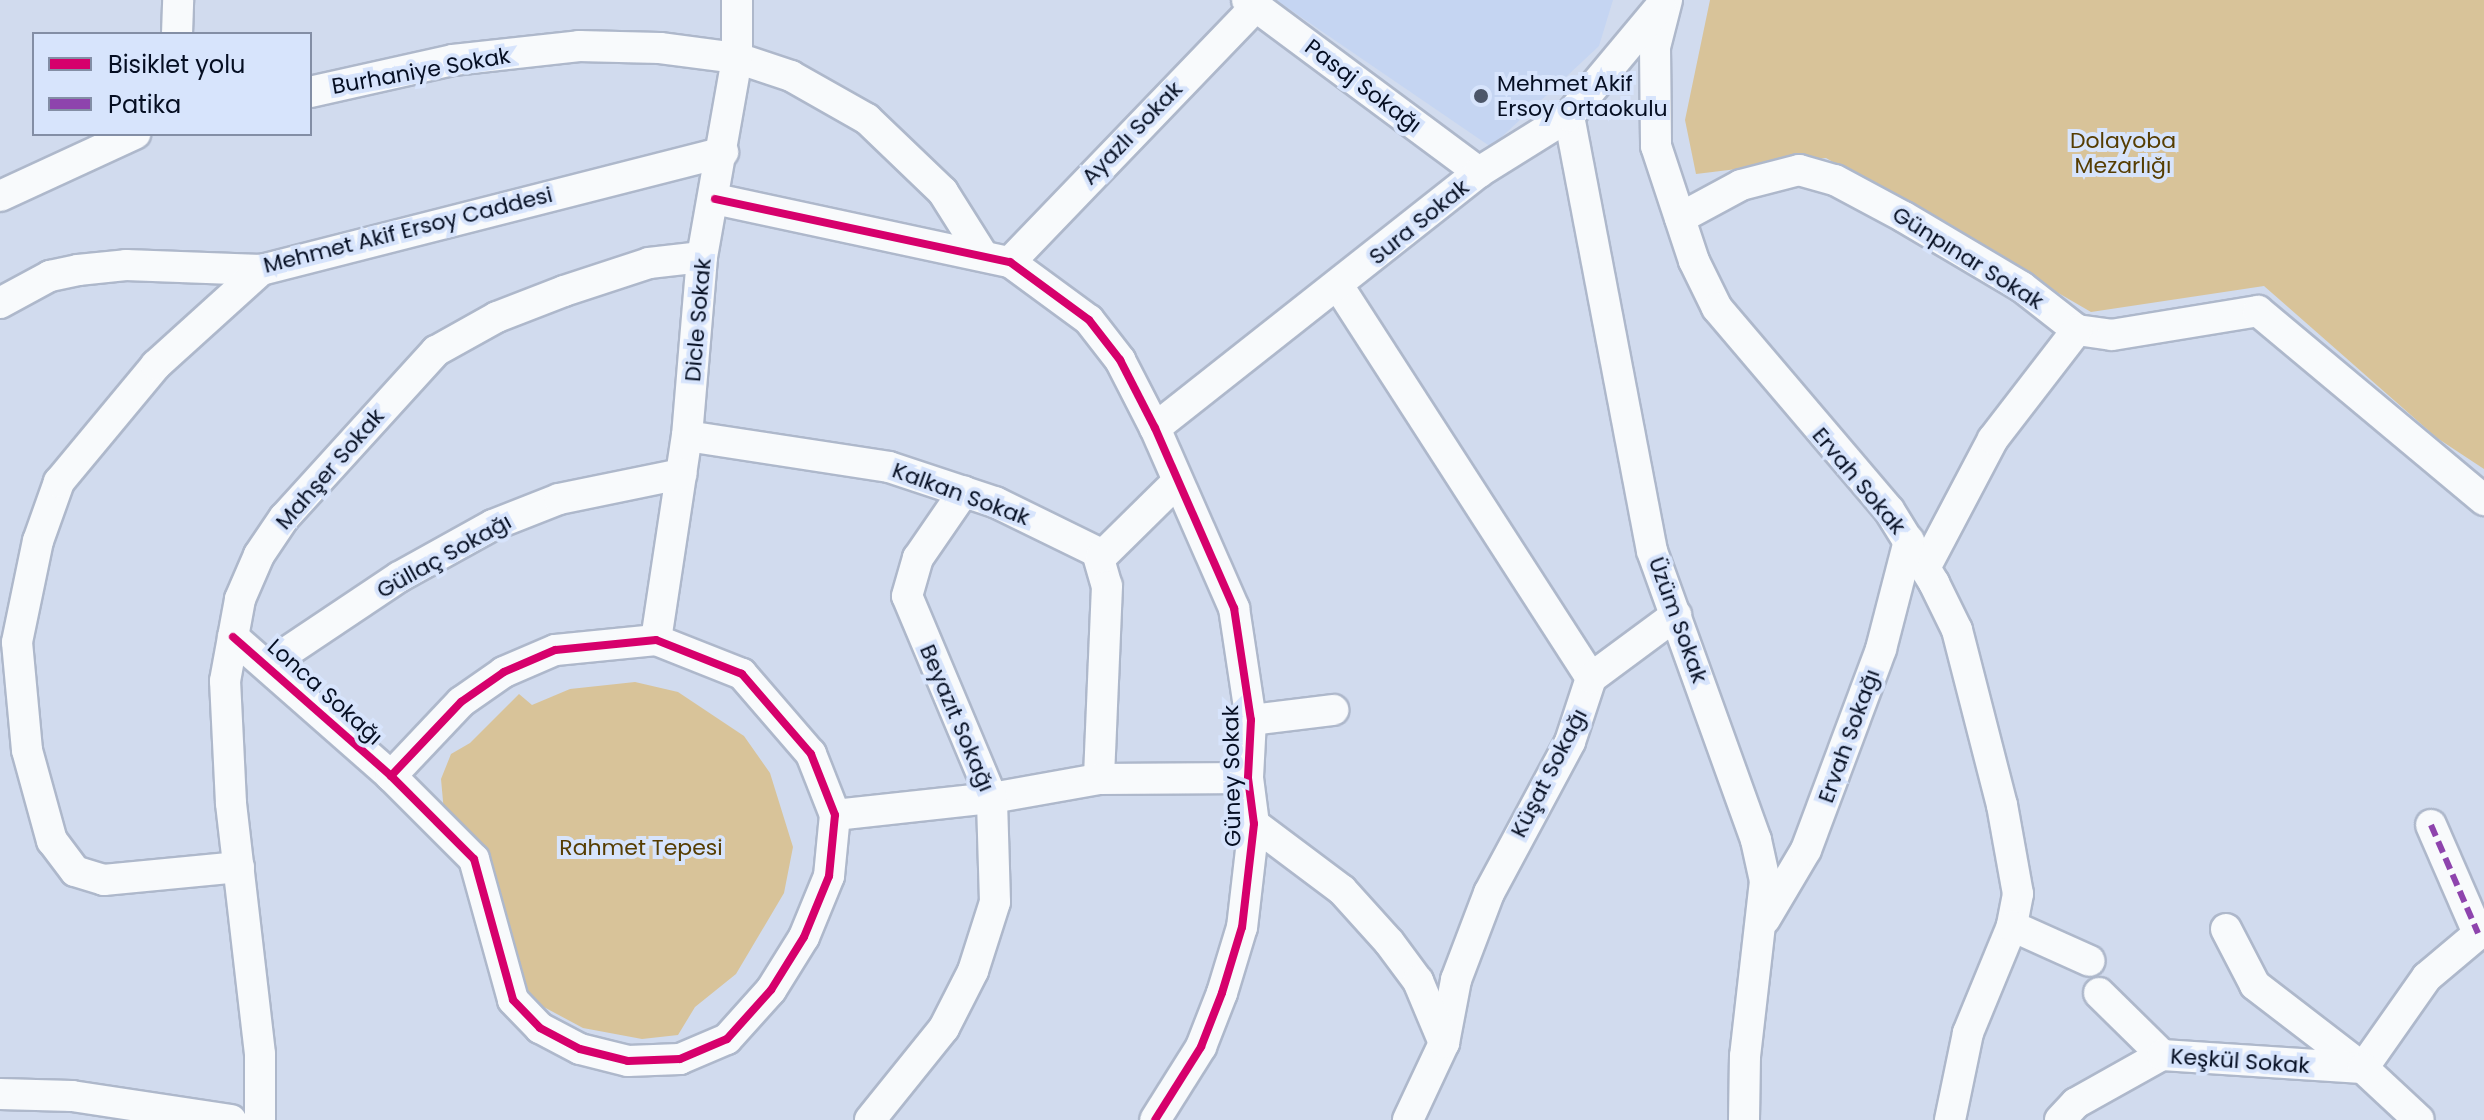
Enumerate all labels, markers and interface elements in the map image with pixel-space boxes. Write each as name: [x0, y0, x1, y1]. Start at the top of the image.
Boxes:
legend: [32, 32, 312, 136]
street label: Pasaj Sokağı: [1300, 34, 1426, 138]
street label: Burhaniye Sokak: [330, 42, 512, 100]
text: Bisiklet yolu: [108, 48, 245, 81]
place label: Mehmet Akif Ersoy Ortaokulu: [1497, 70, 1668, 122]
street label: Ayazlı Sokak: [1076, 76, 1188, 190]
marker: Mehmet Akif Ersoy Ortaokulu: [1472, 87, 1490, 105]
text: Patika: [108, 88, 181, 121]
park label: Dolayoba Mezarlığı: [2070, 127, 2176, 178]
street label: Sura Sokak: [1364, 174, 1474, 270]
street label: Mehmet Akif Ersoy Caddesi: [261, 181, 555, 279]
street label: Günpınar Sokak: [1888, 201, 2048, 315]
street label: Dicle Sokak: [679, 257, 717, 383]
street label: Mahşer Sokak: [270, 403, 390, 535]
street label: Ervah Sokak: [1807, 422, 1911, 540]
street label: Kalkan Sokak: [889, 457, 1033, 531]
street label: Güllaç Sokağı: [372, 508, 516, 604]
street label: Üzüm Sokak: [1643, 553, 1713, 687]
street label: Lonca Sokağı: [262, 634, 388, 750]
street label: Beyazıt Sokağı: [914, 641, 1000, 795]
street label: Ervah Sokağı: [1813, 666, 1885, 806]
street label: Küşat Sokağı: [1505, 704, 1593, 842]
street label: Güney Sokak: [1218, 705, 1246, 847]
park label: Rahmet Tepesi: [559, 835, 723, 861]
street label: Keşkül Sokak: [2169, 1043, 2311, 1079]

